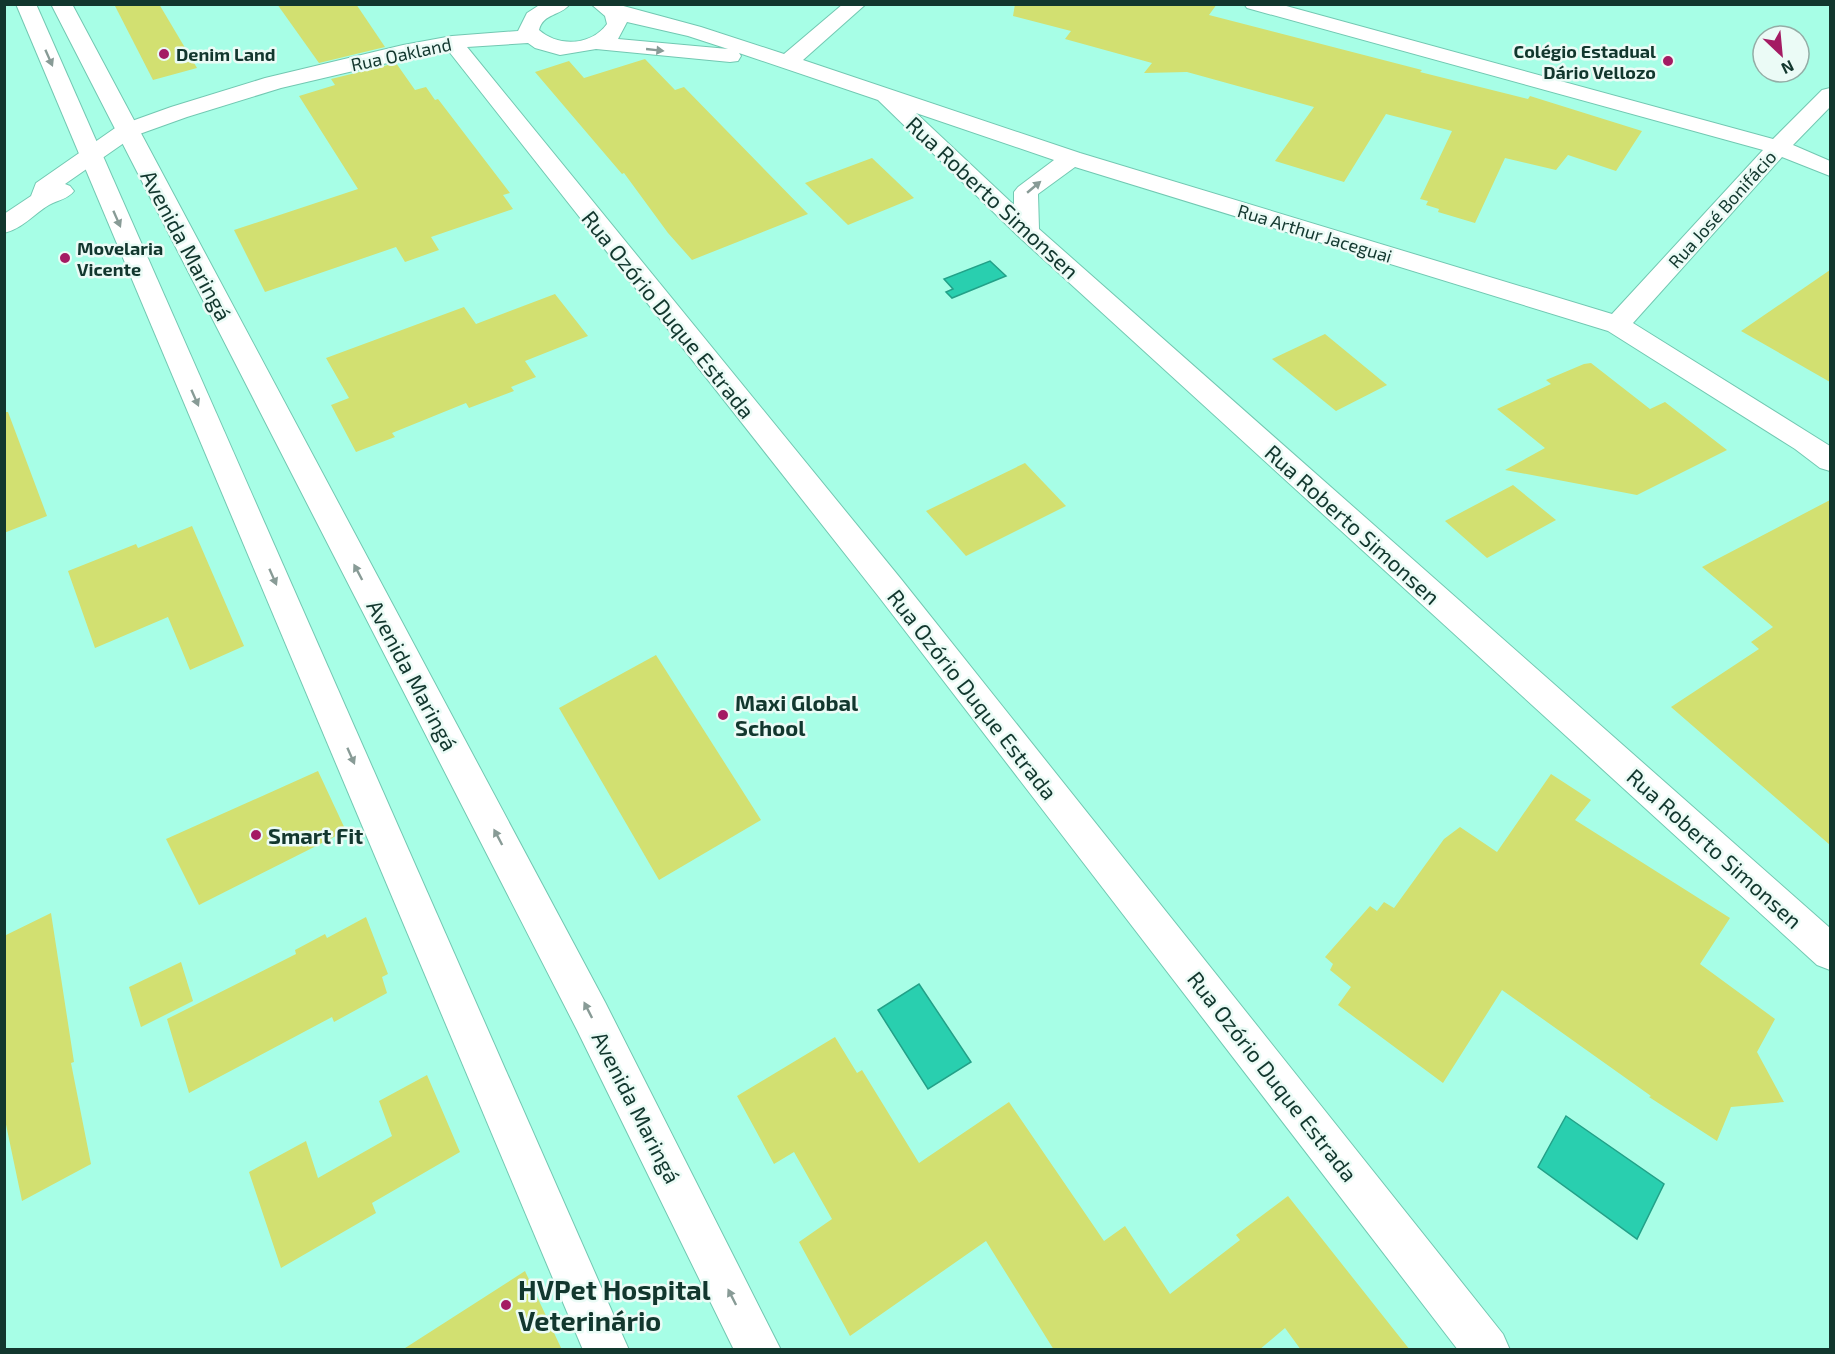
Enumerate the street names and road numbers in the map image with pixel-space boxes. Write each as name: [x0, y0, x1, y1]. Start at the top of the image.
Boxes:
street label: Rua Oakland: [349, 33, 453, 75]
street label: Rua Roberto Simonsen: [901, 110, 1085, 284]
street label: Rua José Bonifácio: [1663, 146, 1781, 272]
street label: Avenida Maringá: [136, 165, 238, 325]
street label: Rua Arthur Jaceguai: [1235, 199, 1395, 267]
street label: Rua Ozório Duque Estrada: [577, 205, 761, 423]
street label: Rua Roberto Simonsen: [1260, 439, 1446, 609]
street label: Rua Ozório Duque Estrada: [883, 584, 1063, 804]
street label: Avenida Maringá: [362, 595, 464, 755]
street label: Rua Roberto Simonsen: [1622, 763, 1808, 933]
street label: Rua Ozório Duque Estrada: [1183, 966, 1363, 1186]
street label: Avenida Maringá: [587, 1027, 687, 1187]

